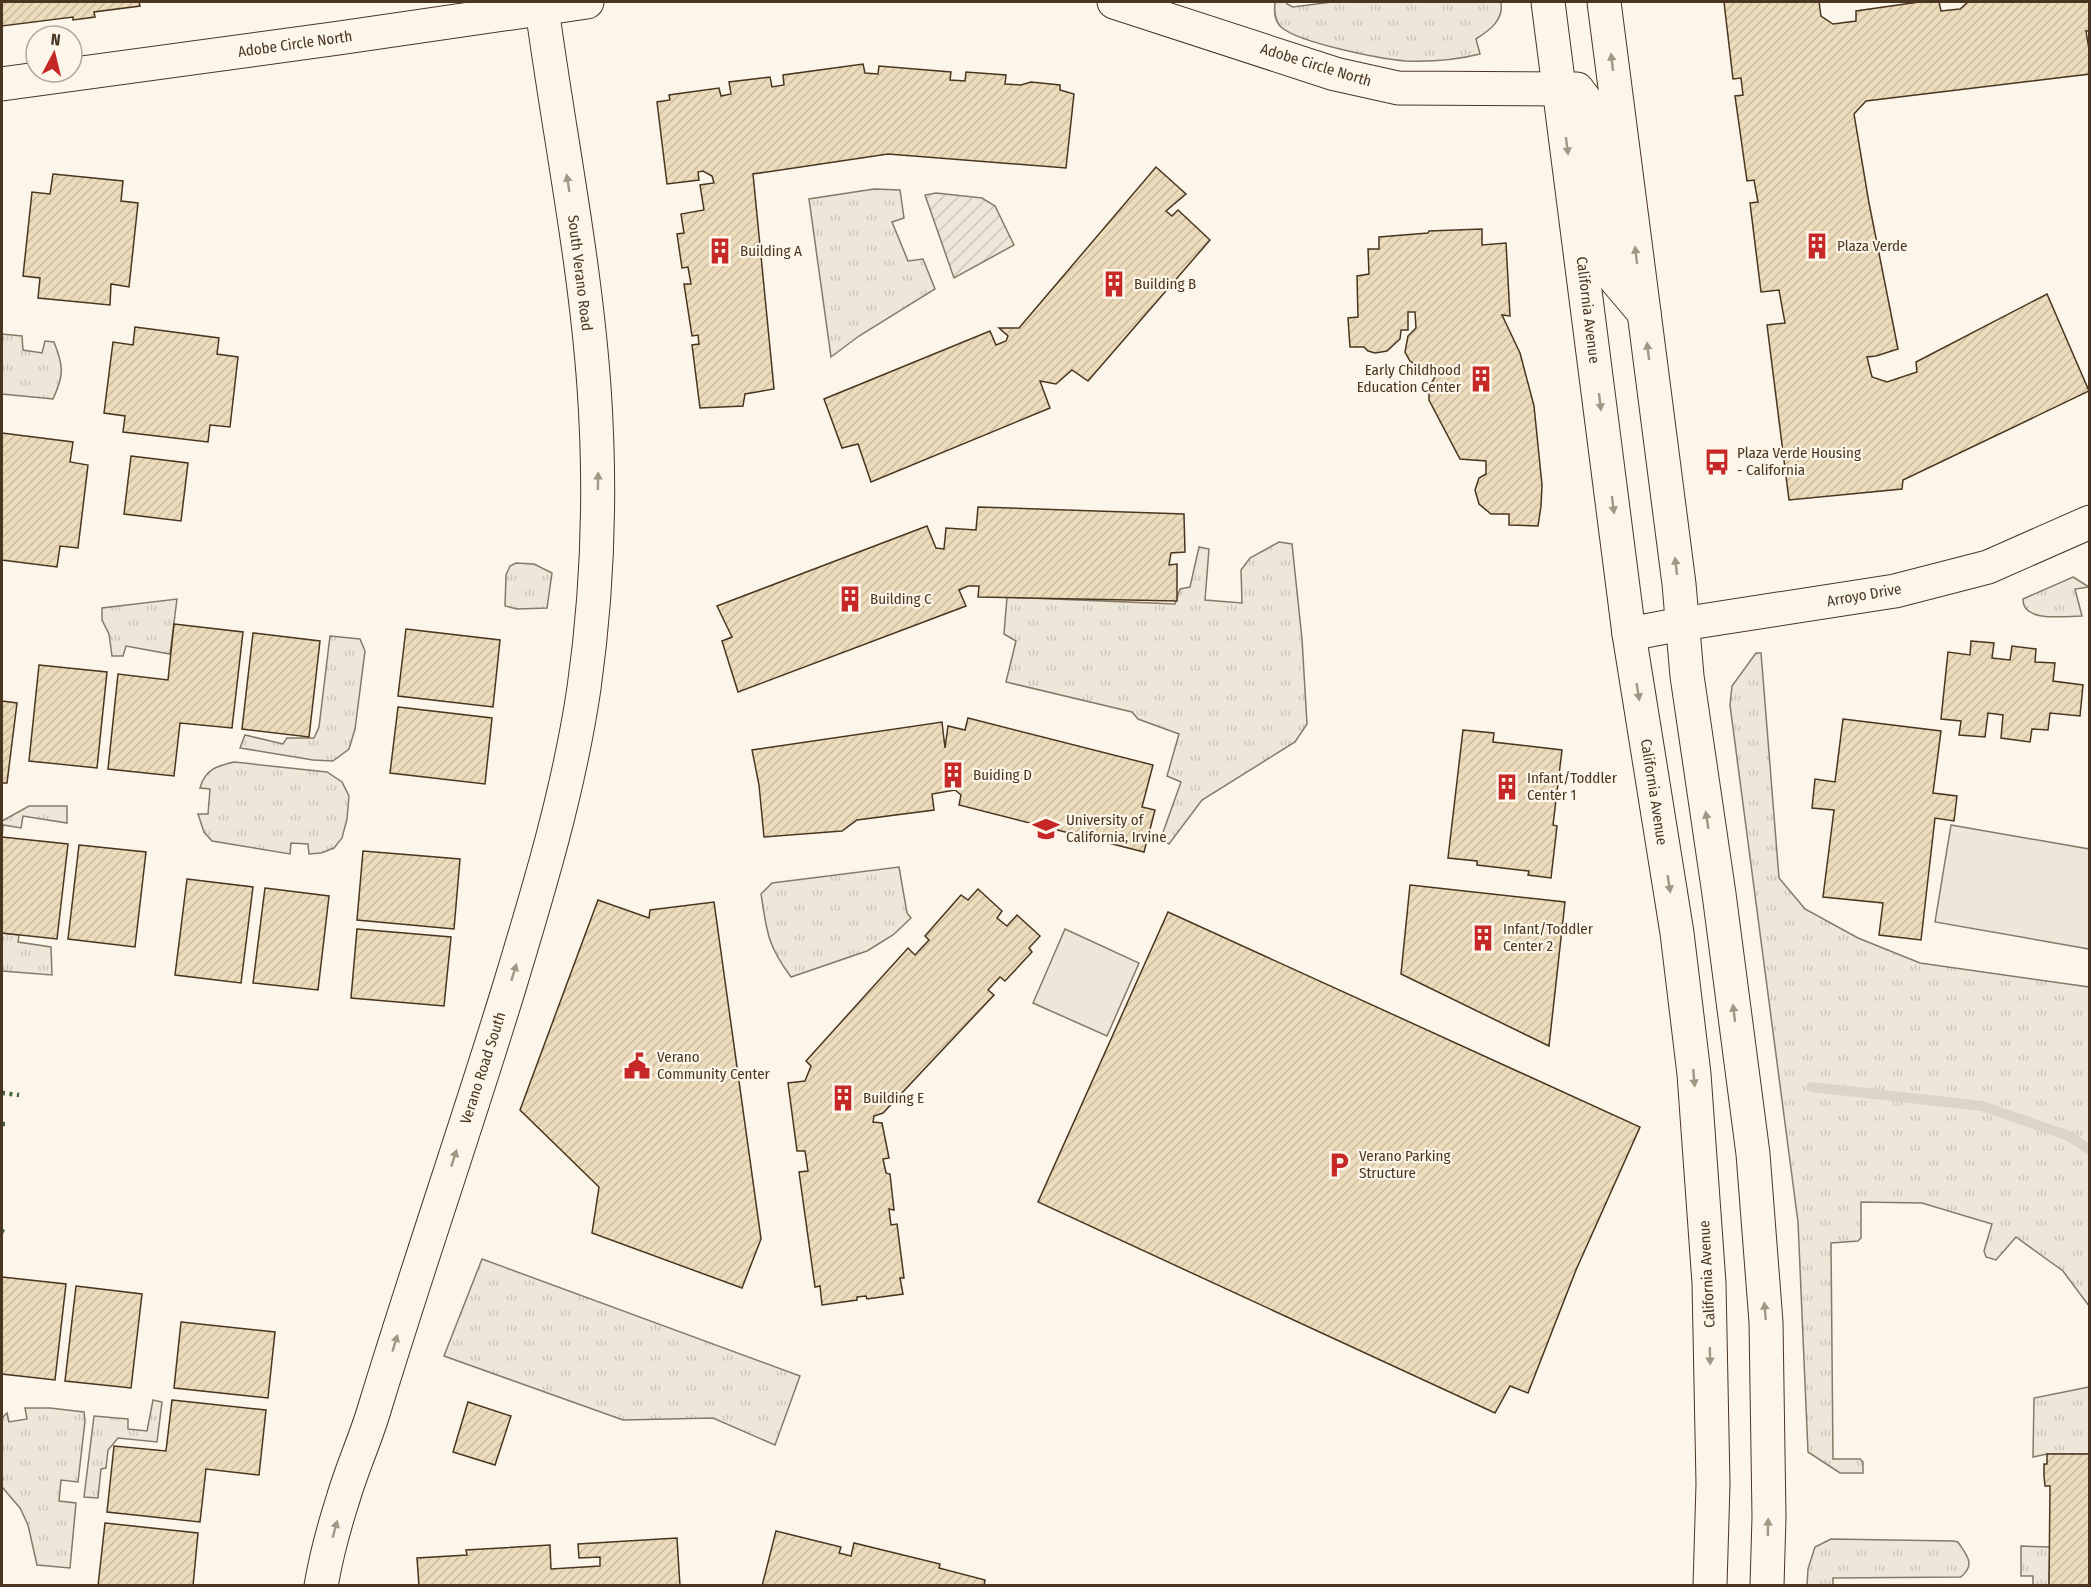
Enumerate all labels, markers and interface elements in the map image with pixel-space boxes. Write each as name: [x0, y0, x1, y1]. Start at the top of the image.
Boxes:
north arrow: [24, 24, 84, 84]
street label: Adobe Circle North: [237, 27, 353, 61]
text: N: [50, 30, 62, 50]
street label: Adobe Circle North: [1258, 40, 1374, 90]
one-way arrow: [1607, 52, 1616, 71]
one-way arrow: [1563, 136, 1572, 155]
one-way arrow: [564, 173, 573, 192]
street label: South Verano Road: [564, 214, 596, 332]
building icon: Plaza Verde: [1802, 231, 1832, 261]
building icon: Building A: [705, 236, 735, 266]
place label: Plaza Verde: [1837, 237, 1908, 255]
place label: Building A: [740, 242, 802, 260]
one-way arrow: [1632, 246, 1641, 265]
street label: California Avenue: [1573, 255, 1603, 365]
building icon: Building B: [1099, 269, 1129, 299]
place label: Building B: [1134, 275, 1196, 293]
one-way arrow: [1644, 342, 1653, 361]
place label: Early Childhood Education Center: [1357, 361, 1462, 396]
building icon: Early Childhood Education Center: [1466, 364, 1496, 394]
one-way arrow: [1595, 392, 1604, 411]
place label: Plaza Verde Housing - California: [1737, 444, 1861, 479]
bus stop icon: Plaza Verde Housing - California: [1702, 447, 1732, 477]
one-way arrow: [593, 471, 602, 490]
one-way arrow: [1608, 495, 1617, 514]
one-way arrow: [1672, 556, 1681, 575]
street label: Arroyo Drive: [1825, 580, 1903, 610]
building icon: Building C: [835, 584, 865, 614]
place label: Building C: [870, 590, 932, 608]
one-way arrow: [1634, 682, 1643, 701]
street label: California Avenue: [1637, 737, 1671, 847]
building icon: Buiding D: [938, 760, 968, 790]
place label: Buiding D: [973, 766, 1032, 784]
place label: Infant/Toddler Center 1: [1527, 769, 1618, 804]
building icon: Infant/Toddler Center 1: [1492, 772, 1522, 802]
one-way arrow: [1703, 810, 1712, 829]
place label: University of California, Irvine: [1066, 811, 1167, 846]
school or university icon: University of California, Irvine: [1031, 814, 1061, 844]
one-way arrow: [1665, 875, 1674, 894]
place label: Infant/Toddler Center 2: [1503, 920, 1594, 955]
building icon: Infant/Toddler Center 2: [1468, 923, 1498, 953]
one-way arrow: [510, 963, 519, 981]
one-way arrow: [1730, 1003, 1739, 1022]
street label: Verano Road South: [456, 1010, 510, 1126]
place label: Verano Community Center: [657, 1048, 771, 1083]
public building icon: Verano Community Center: [622, 1051, 652, 1081]
one-way arrow: [1689, 1068, 1699, 1087]
building icon: Building E: [828, 1083, 858, 1113]
place label: Building E: [863, 1089, 924, 1107]
place label: Verano Parking Structure: [1359, 1147, 1451, 1182]
one-way arrow: [450, 1149, 459, 1167]
parking icon: Verano Parking Structure: [1324, 1150, 1354, 1180]
street label: California Avenue: [1695, 1220, 1719, 1328]
one-way arrow: [1760, 1302, 1770, 1321]
one-way arrow: [391, 1334, 400, 1352]
one-way arrow: [1706, 1347, 1715, 1366]
one-way arrow: [1764, 1518, 1773, 1537]
one-way arrow: [331, 1520, 340, 1538]

